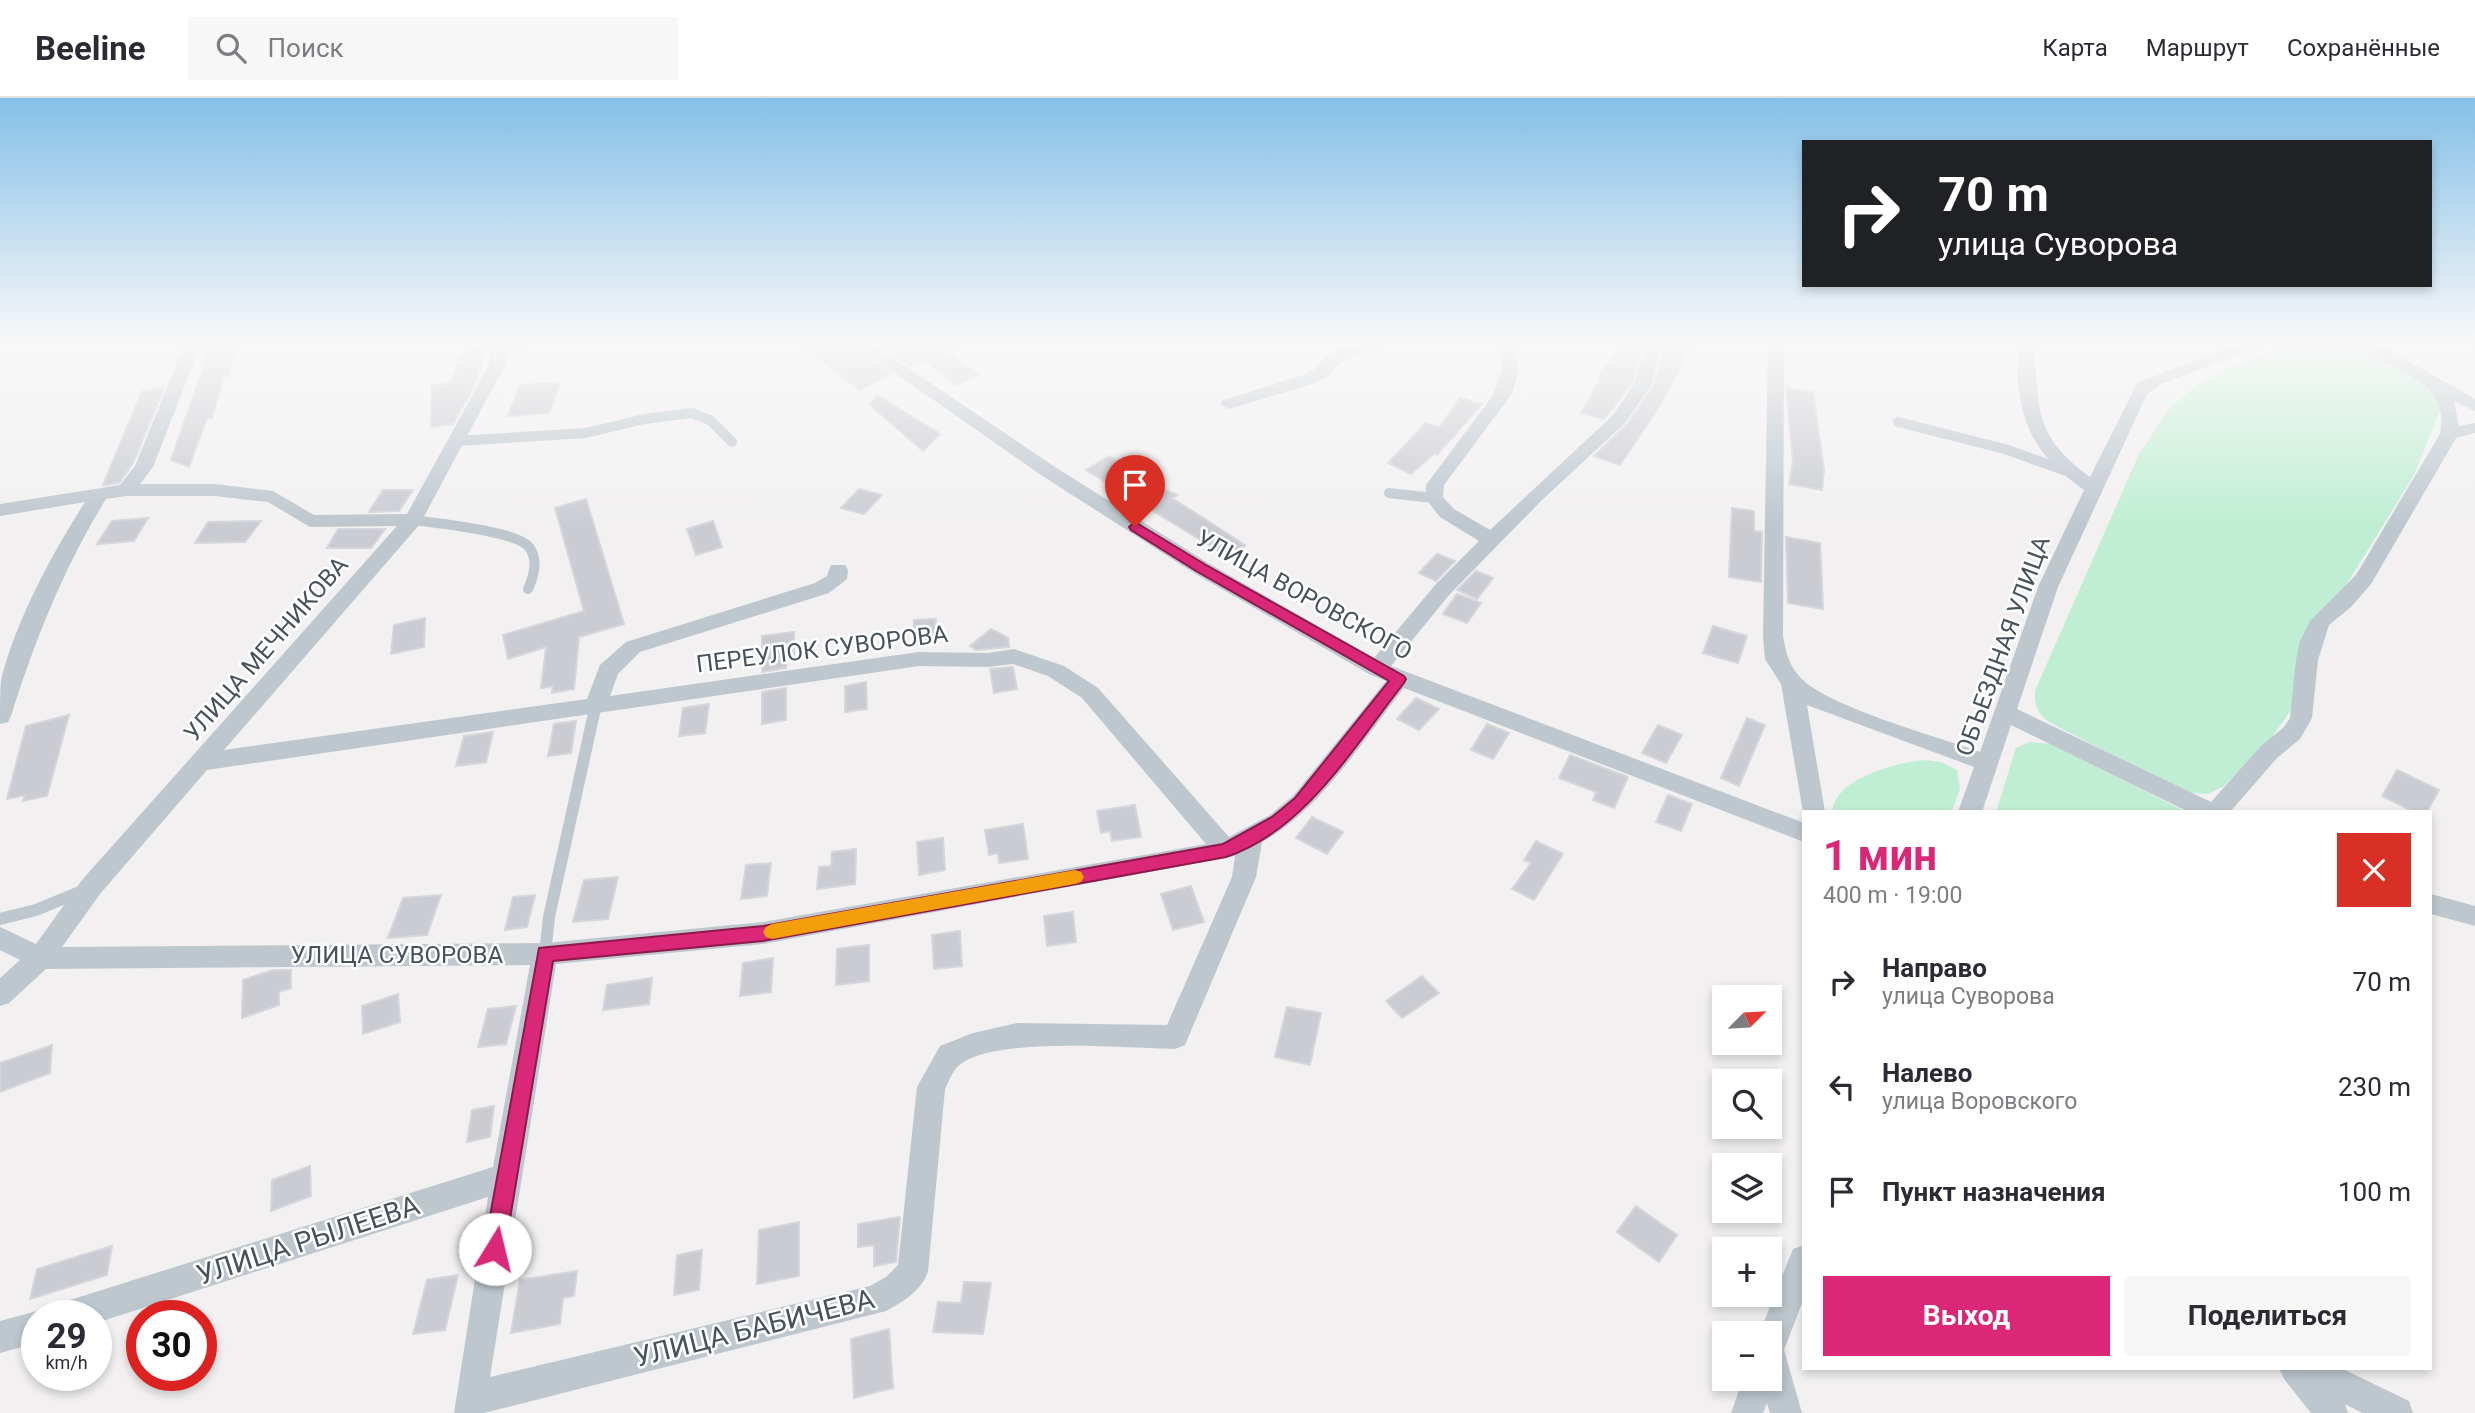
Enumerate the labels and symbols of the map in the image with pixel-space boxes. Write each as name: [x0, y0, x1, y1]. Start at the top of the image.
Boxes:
pin: [1105, 455, 1165, 527]
street label: УЛИЦА ВОРОВСКОГО: [1191, 524, 1417, 666]
street label: ОБЪЕЗДНАЯ УЛИЦА: [1950, 532, 2056, 760]
street label: УЛИЦА МЕЧНИКОВА: [178, 551, 354, 747]
street label: ПЕРЕУЛОК СУВОРОВА: [695, 620, 950, 678]
street label: УЛИЦА СУВОРОВА: [291, 941, 504, 969]
north arrow: [1712, 985, 1782, 1055]
street label: УЛИЦА РЫЛЕЕВА: [193, 1188, 423, 1292]
position arrow: [458, 1212, 532, 1286]
street label: УЛИЦА БАБИЧЕВА: [630, 1282, 878, 1374]
speed limit sign: 30: [126, 1300, 217, 1391]

